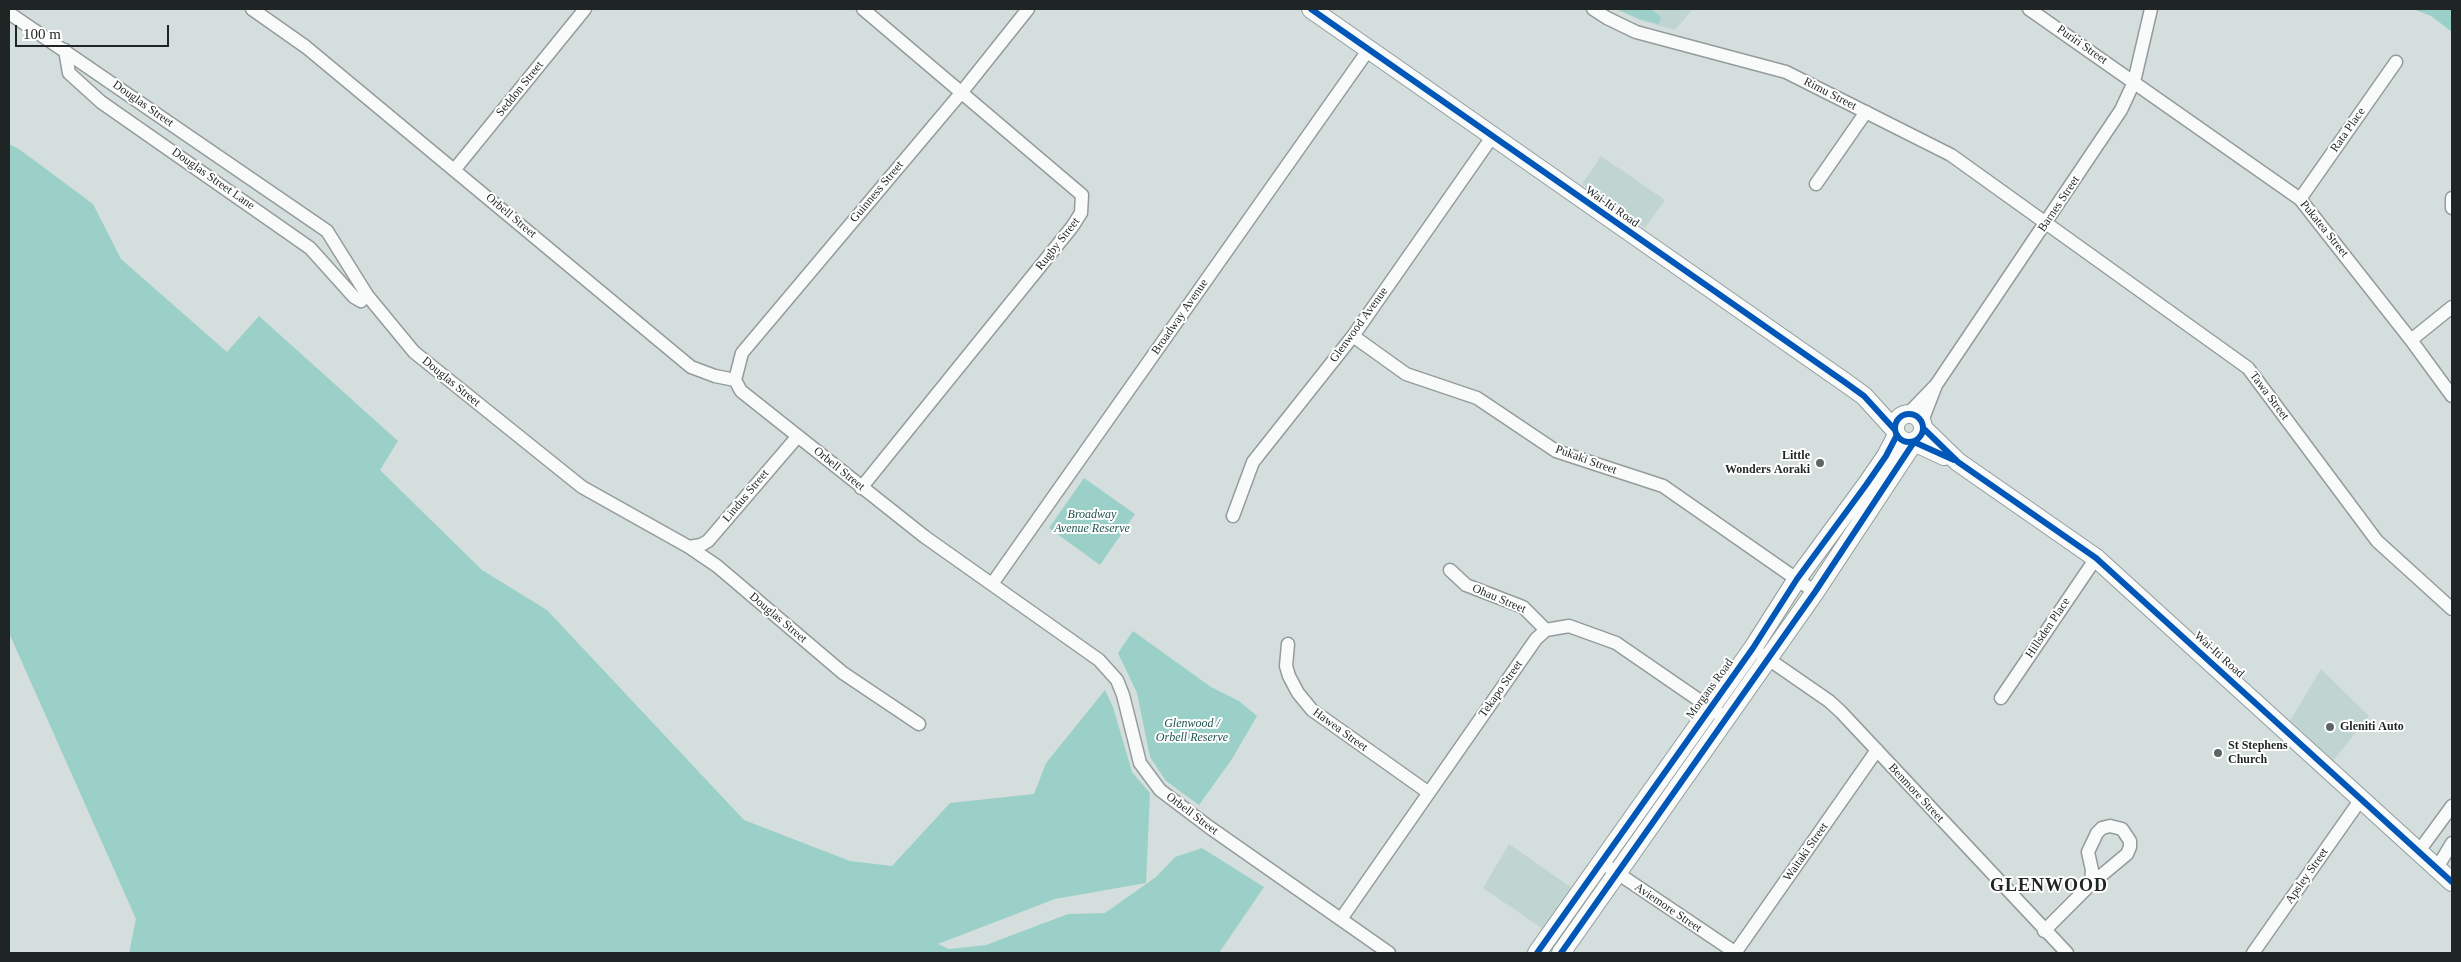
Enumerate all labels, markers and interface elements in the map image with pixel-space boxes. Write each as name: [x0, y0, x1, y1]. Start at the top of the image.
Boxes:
scale bar: [18, 15, 171, 47]
street label: Puriri Street: [2054, 22, 2110, 68]
text: 100 m: [23, 26, 61, 42]
street label: Seddon Street: [493, 58, 547, 120]
street label: Rimu Street: [1801, 74, 1859, 114]
street label: Douglas Street: [110, 78, 176, 130]
street label: Rata Place: [2327, 105, 2369, 155]
street label: Douglas Street Lane: [169, 145, 257, 213]
street label: Guinness Street: [847, 158, 907, 226]
street label: Barnes Street: [2035, 173, 2083, 235]
street label: Wai-Iti Road: [1582, 183, 1642, 231]
street label: Orbell Street: [483, 191, 539, 241]
street label: Pukatea Street: [2297, 198, 2351, 260]
street label: Rugby Street: [1033, 215, 1083, 273]
street label: Broadway Avenue: [1149, 277, 1211, 357]
street label: Glenwood Avenue: [1327, 285, 1391, 365]
street label: Douglas Street: [419, 354, 483, 410]
street label: Tawa Street: [2246, 369, 2292, 423]
street label: Pukaki Street: [1553, 442, 1619, 478]
street label: Orbell Street: [811, 444, 867, 494]
place label: Little Wonders Aoraki: [1725, 449, 1810, 477]
marker: Little Wonders Aoraki: [1814, 457, 1826, 469]
street label: Lindus Street: [720, 467, 772, 525]
park label: Broadway Avenue Reserve: [1054, 508, 1130, 536]
street label: Ohau Street: [1470, 581, 1528, 617]
street label: Douglas Street: [746, 590, 810, 646]
street label: Hillsden Place: [2023, 595, 2073, 661]
street label: Wai-Iti Road: [2191, 629, 2247, 681]
street label: Morgans Road: [1683, 656, 1737, 722]
street label: Tekapo Street: [1476, 658, 1526, 720]
street label: Hawea Street: [1310, 705, 1370, 755]
park label: Glenwood / Orbell Reserve: [1156, 717, 1228, 745]
place label: Gleniti Auto: [2340, 720, 2404, 734]
marker: Gleniti Auto: [2324, 721, 2336, 733]
place label: St Stephens Church: [2228, 739, 2288, 767]
marker: St Stephens Church: [2212, 747, 2224, 759]
street label: Benmore Street: [1885, 761, 1947, 825]
street label: Orbell Street: [1163, 790, 1221, 838]
street label: Waitaki Street: [1781, 820, 1831, 884]
street label: Apsley Street: [2282, 845, 2332, 907]
district label: GLENWOOD: [1989, 875, 2109, 897]
street label: Aviemore Street: [1632, 880, 1704, 936]

